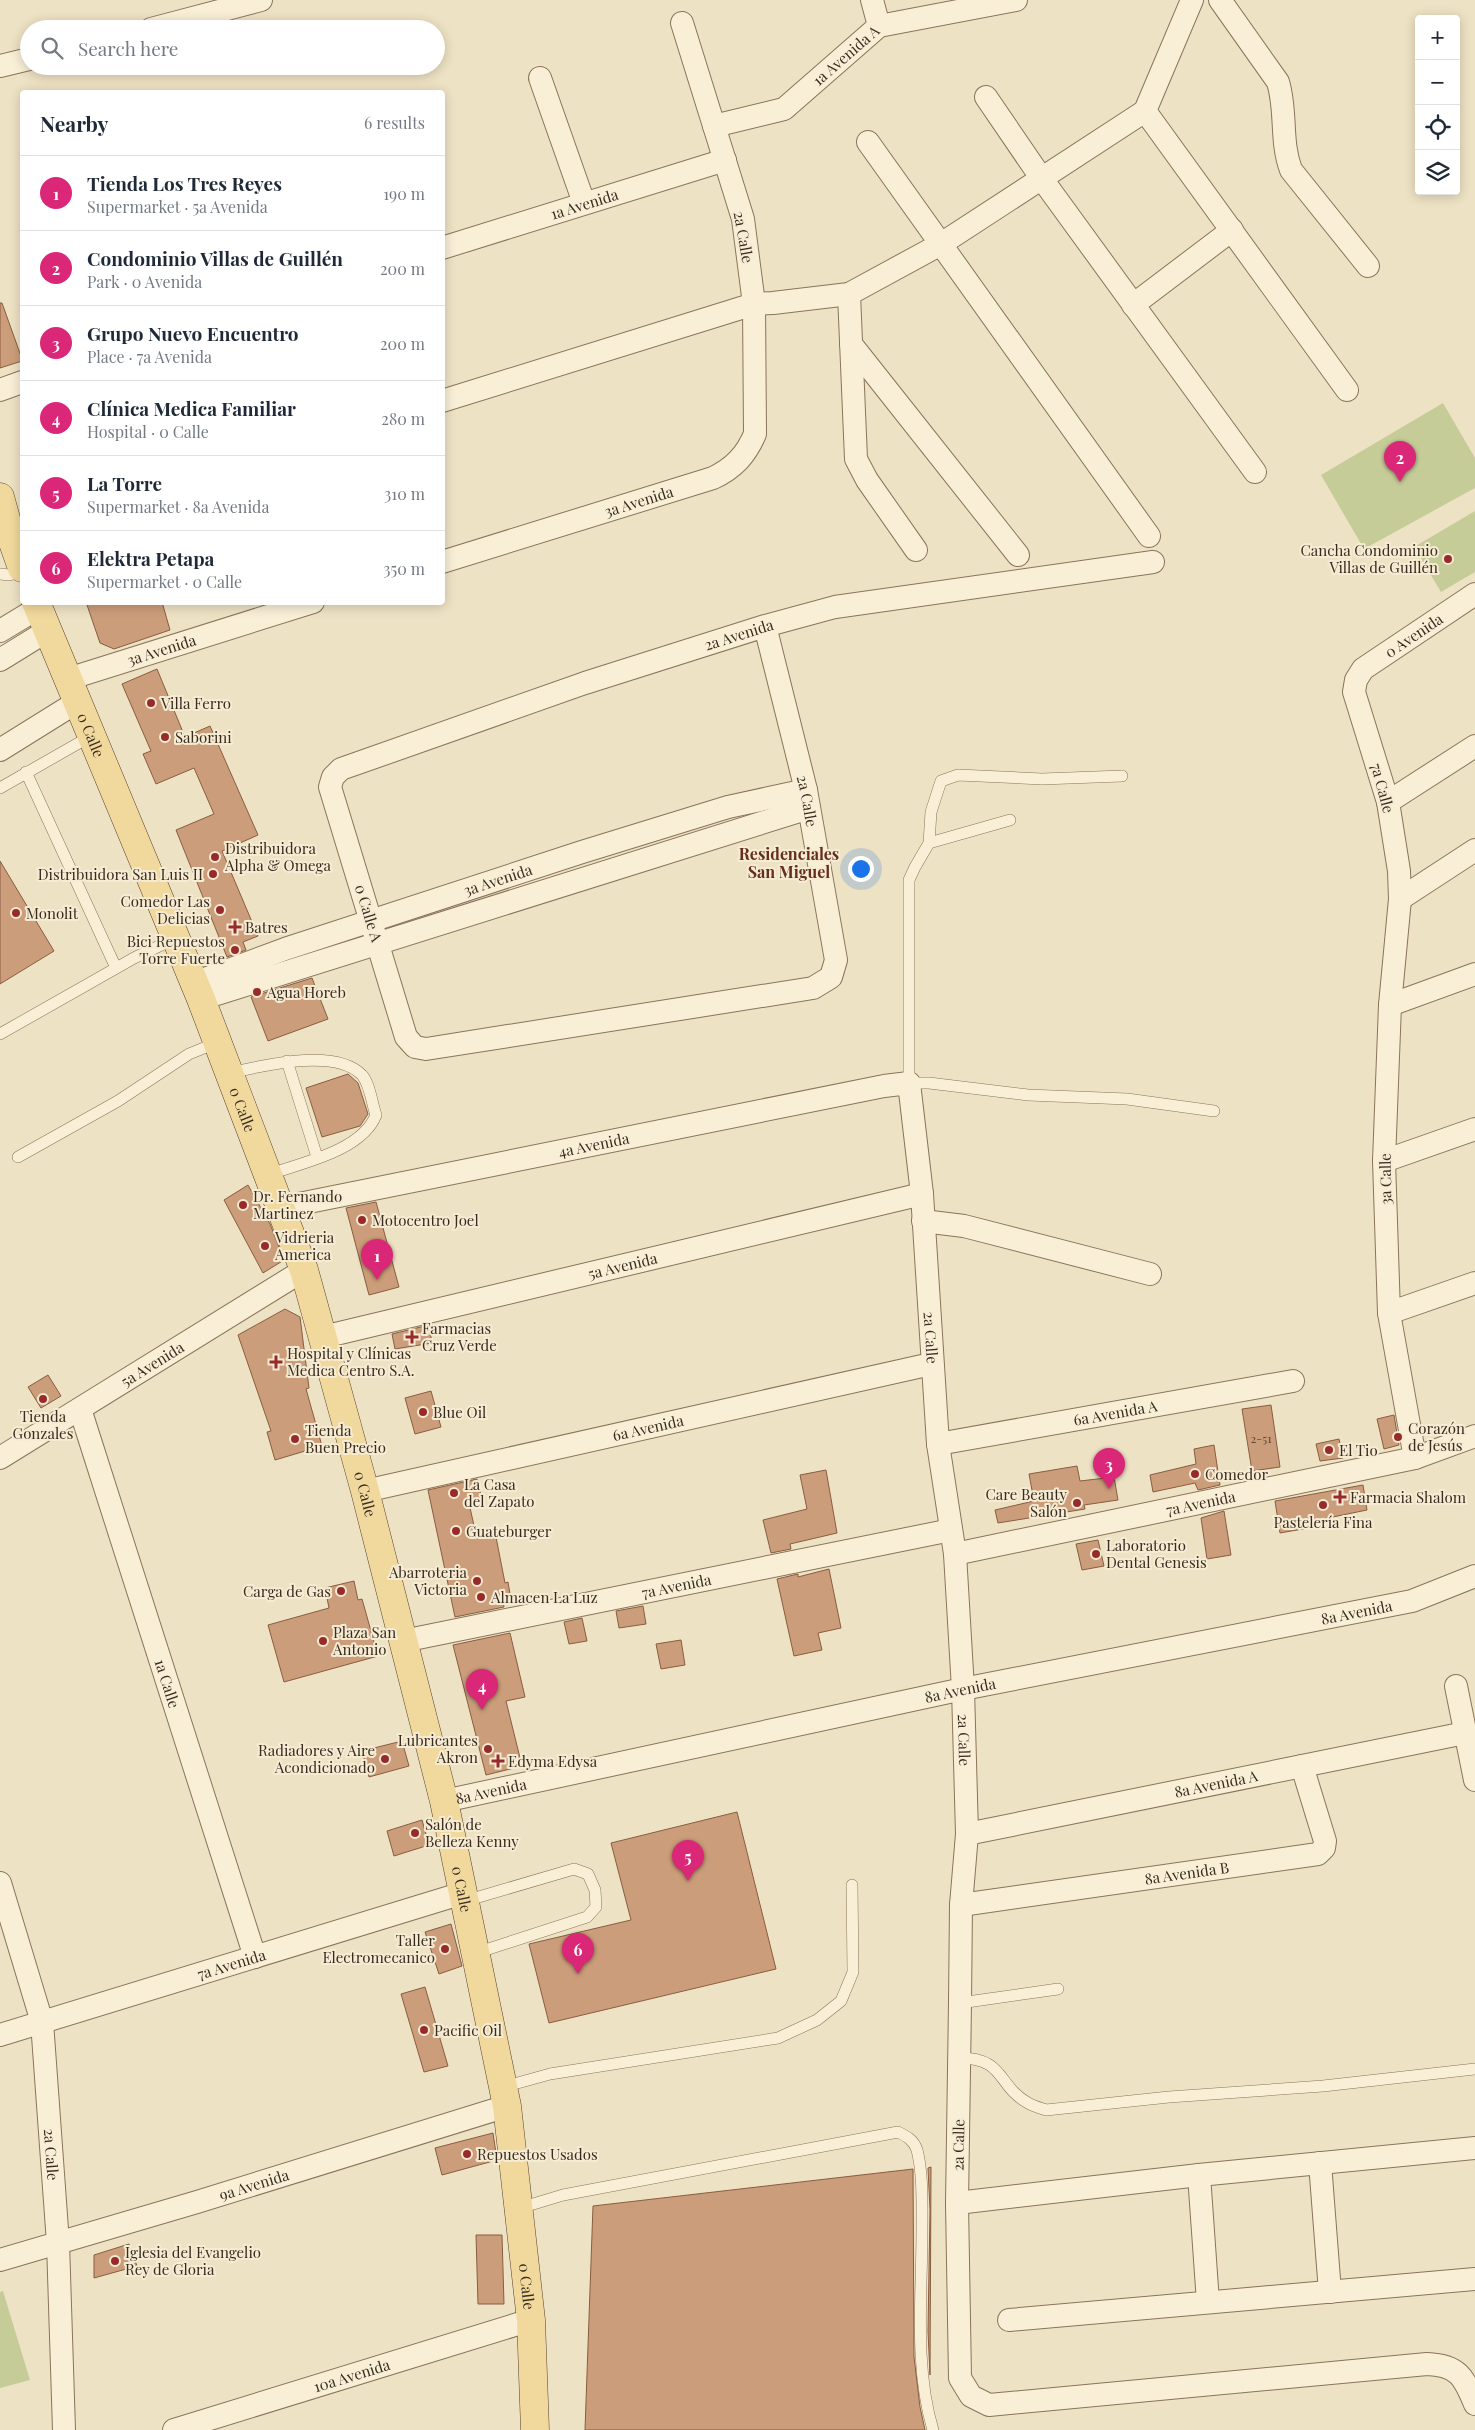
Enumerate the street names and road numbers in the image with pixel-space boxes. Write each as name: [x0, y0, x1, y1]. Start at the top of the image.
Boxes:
street label: 1a Avenida A: [808, 20, 884, 90]
street label: 1a Avenida: [548, 184, 621, 224]
street label: 2a Calle: [730, 210, 758, 264]
street label: 3a Avenida: [602, 481, 676, 521]
street label: 0 Avenida: [1380, 608, 1447, 662]
street label: 2a Avenida: [702, 614, 776, 655]
street label: 3a Avenida: [125, 629, 199, 670]
street label: 0 Calle: [73, 710, 109, 760]
street label: 7a Calle: [1367, 761, 1399, 815]
street label: 2a Calle: [793, 773, 822, 828]
street label: 3a Avenida: [461, 859, 535, 900]
street label: 0 Calle A: [351, 882, 387, 945]
street label: 0 Calle: [225, 1084, 261, 1135]
street label: 4a Avenida: [557, 1128, 631, 1161]
street label: 3a Calle: [1375, 1153, 1395, 1205]
street label: 5a Avenida: [586, 1247, 660, 1283]
street label: 2a Calle: [920, 1311, 943, 1364]
street label: 5a Avenida: [117, 1337, 188, 1391]
street label: 6a Avenida A: [1072, 1395, 1159, 1430]
street label: 6a Avenida: [611, 1410, 686, 1445]
street label: 0 Calle: [350, 1469, 381, 1519]
street label: 7a Avenida: [1164, 1486, 1238, 1520]
street label: 7a Avenida: [640, 1569, 713, 1602]
street label: 8a Avenida: [1319, 1595, 1394, 1629]
street label: 1a Calle: [150, 1656, 185, 1710]
street label: 8a Avenida: [923, 1673, 998, 1707]
street label: 2a Calle: [954, 1714, 975, 1766]
street label: 8a Avenida A: [1172, 1765, 1260, 1802]
street label: 8a Avenida: [454, 1773, 529, 1808]
street label: 8a Avenida B: [1143, 1857, 1230, 1889]
street label: 0 Calle: [448, 1864, 477, 1914]
street label: 7a Avenida: [195, 1944, 268, 1984]
street label: 2a Calle: [948, 2119, 968, 2171]
street label: 2a Calle: [40, 2128, 63, 2181]
street label: 9a Avenida: [217, 2164, 292, 2205]
street label: 0 Calle: [515, 2262, 540, 2311]
street label: 10a Avenida: [311, 2354, 393, 2396]

